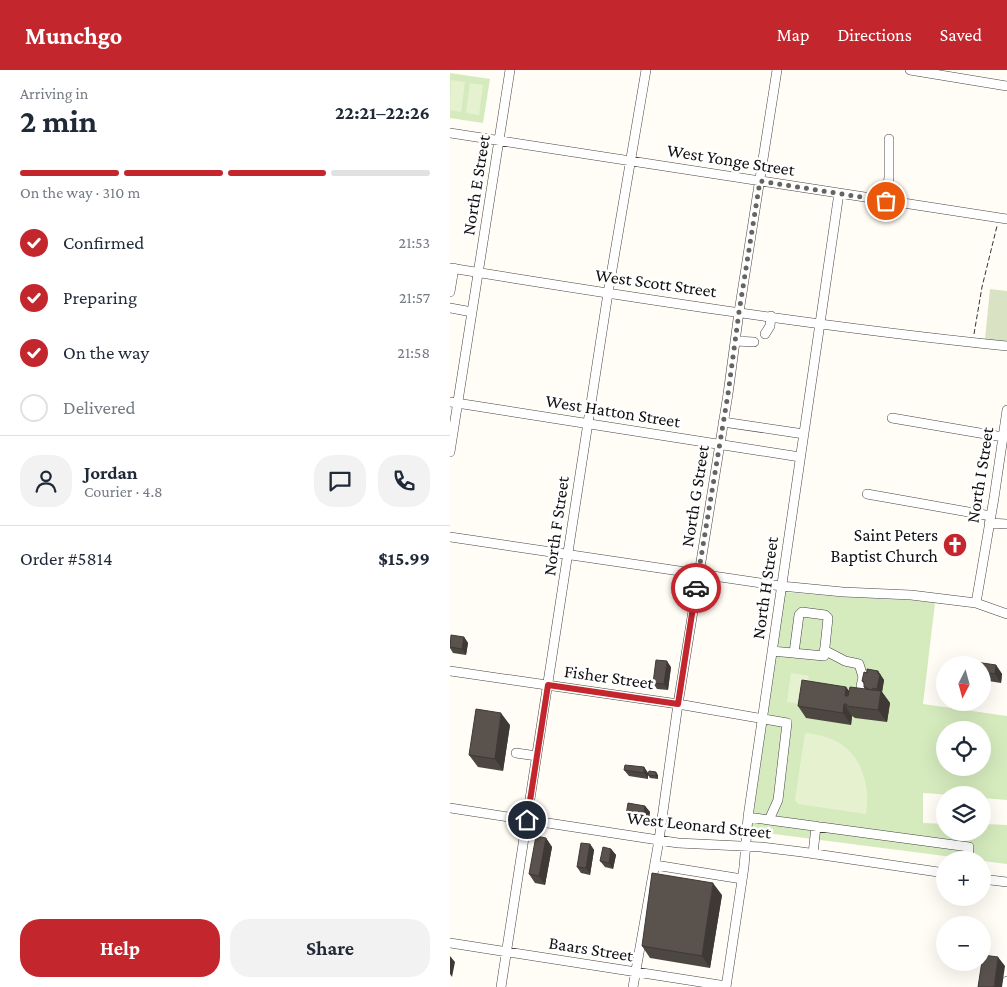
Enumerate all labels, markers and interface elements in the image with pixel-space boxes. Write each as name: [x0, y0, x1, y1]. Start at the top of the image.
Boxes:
text: Munchgo: [25, 22, 122, 49]
text: Map: [777, 25, 809, 45]
text: Directions: [837, 25, 912, 45]
text: Saved: [940, 25, 982, 45]
text: Arriving in: [20, 85, 88, 102]
text: 22:21–22:26: [335, 102, 430, 123]
text: 2 min: [20, 103, 97, 139]
street label: North E Street: [458, 132, 494, 237]
street label: West Yonge Street: [666, 140, 797, 180]
pin: [865, 180, 907, 222]
text: On the way · 310 m: [20, 184, 140, 201]
icon: bag: [872, 187, 900, 215]
icon: check: [20, 229, 48, 257]
text: Confirmed: [63, 232, 144, 253]
text: 21:53: [399, 234, 430, 251]
street label: West Scott Street: [594, 265, 719, 302]
icon: check: [20, 284, 48, 312]
text: Preparing: [63, 287, 137, 308]
text: 21:57: [399, 289, 430, 306]
icon: check: [20, 339, 48, 367]
text: On the way: [63, 342, 149, 363]
text: 21:58: [397, 344, 430, 361]
street label: West Hatton Street: [544, 390, 683, 432]
text: Delivered: [63, 397, 136, 418]
street label: North I Street: [963, 424, 998, 524]
street label: North G Street: [677, 443, 713, 548]
button: person: [20, 455, 72, 507]
button: chat: [314, 455, 366, 507]
button: phone: [378, 455, 430, 507]
text: Jordan: [84, 462, 138, 483]
street label: North F Street: [539, 474, 573, 577]
text: Courier · 4.8: [84, 483, 163, 500]
place label: Saint Peters Baptist Church: [830, 525, 938, 566]
church icon: Saint Peters Baptist Church: [942, 532, 968, 558]
street label: North H Street: [748, 534, 782, 641]
text: Order #5814: [20, 548, 113, 569]
text: $15.99: [378, 548, 430, 569]
courier: [671, 563, 721, 613]
icon: car: [682, 574, 710, 602]
north arrow: [936, 656, 991, 711]
map controls: [936, 656, 991, 971]
street label: Fisher Street: [563, 661, 656, 693]
button: locate: [936, 721, 991, 776]
button: layers: [936, 786, 991, 841]
pin: [506, 799, 548, 841]
icon: home: [513, 806, 541, 834]
street label: West Leonard Street: [626, 807, 773, 843]
button: +: [936, 851, 991, 906]
button: −: [936, 916, 991, 971]
button: Help: [20, 919, 220, 977]
button: Share: [230, 919, 430, 977]
street label: Baars Street: [547, 932, 636, 966]

